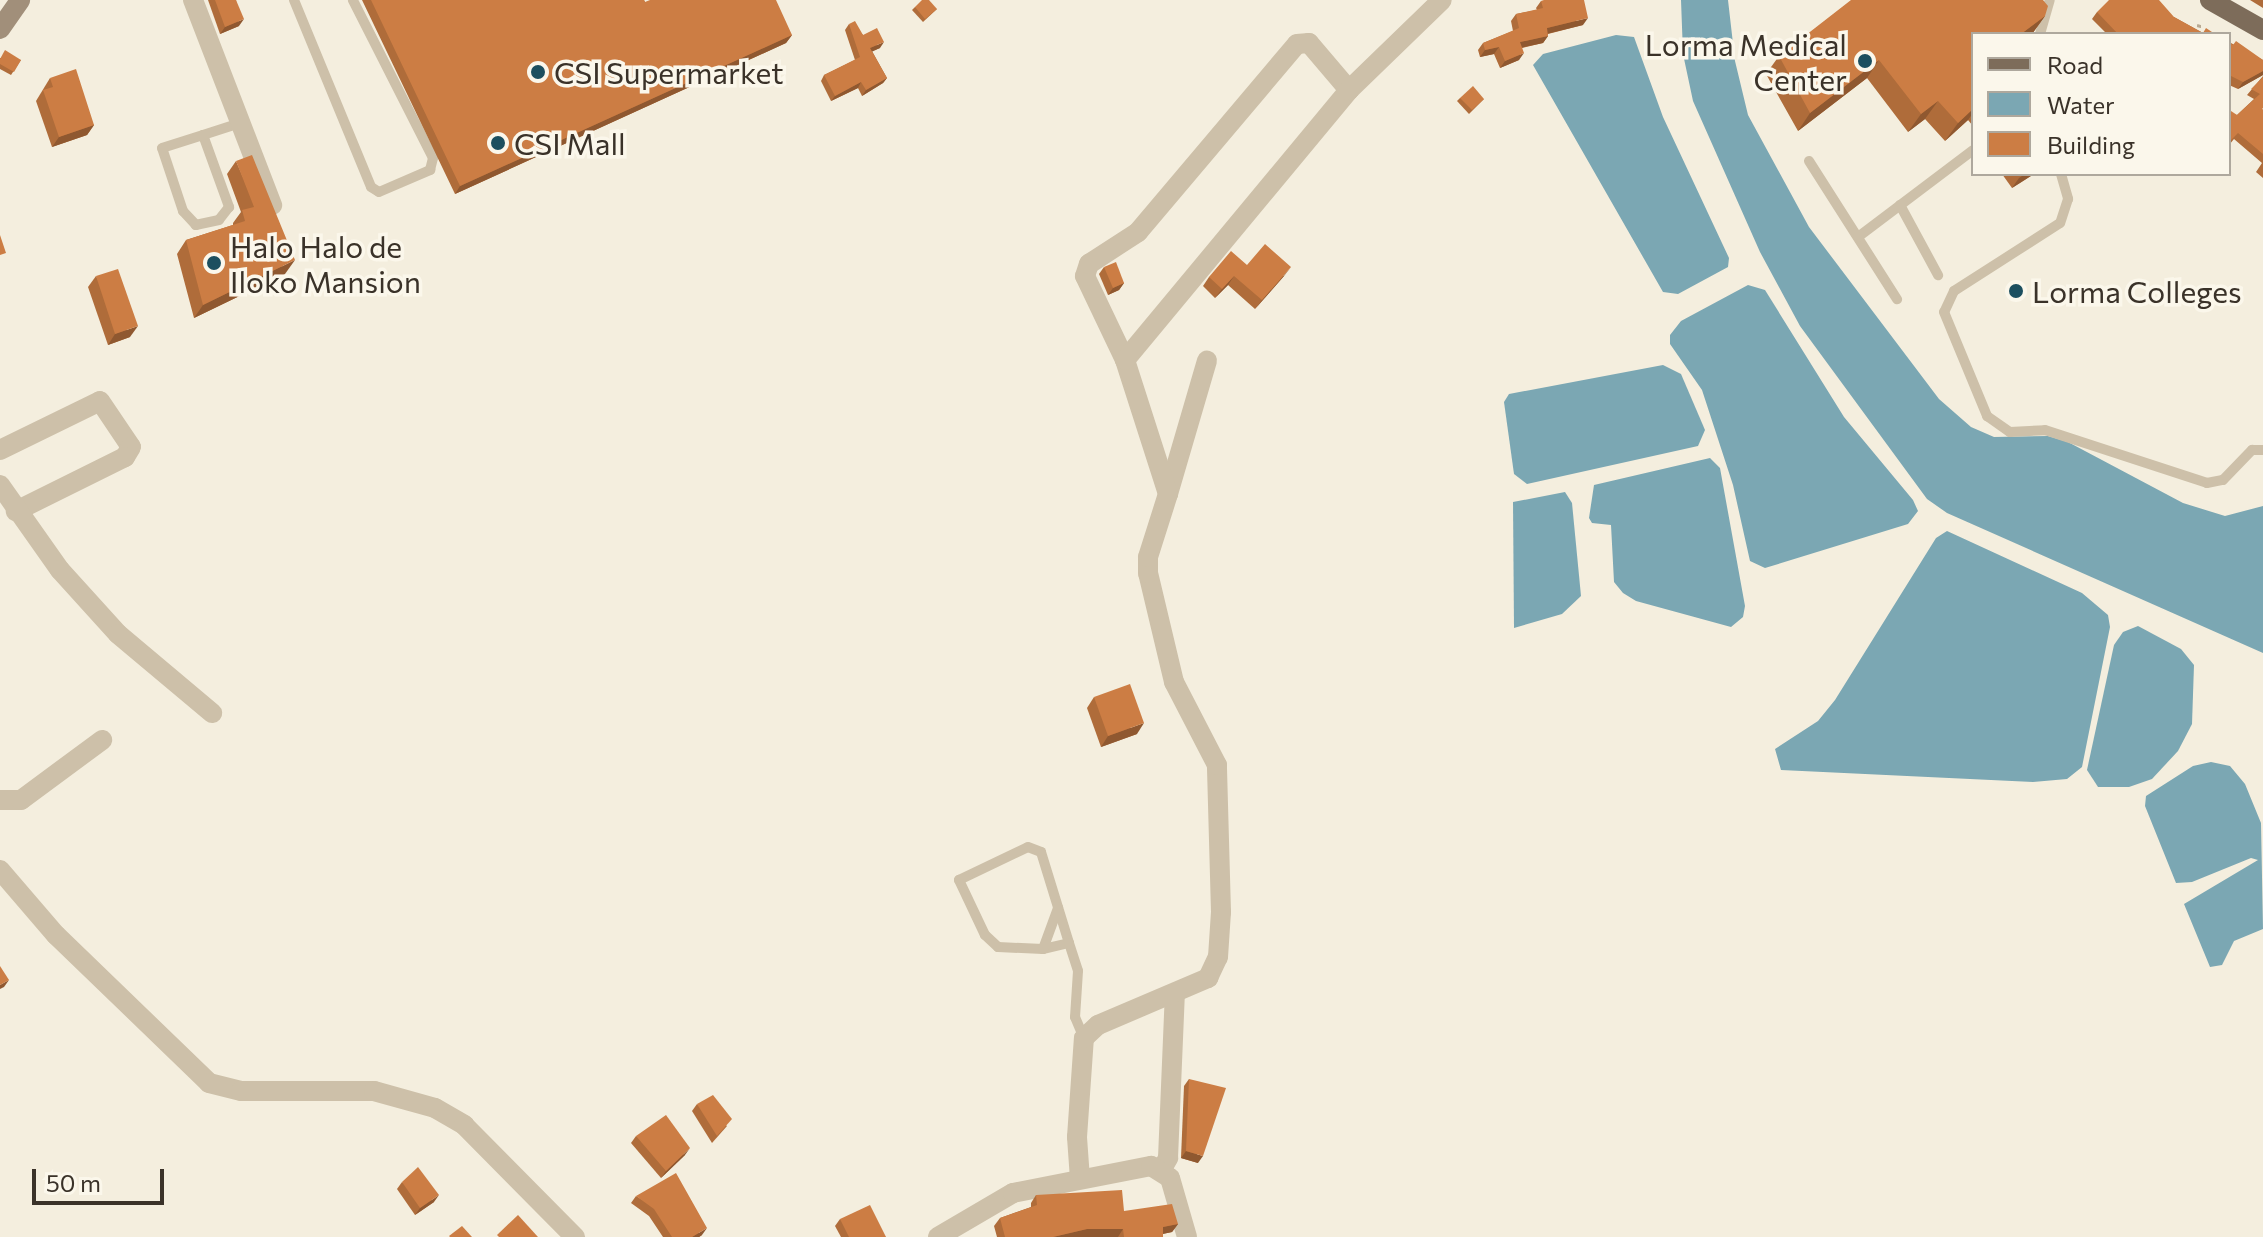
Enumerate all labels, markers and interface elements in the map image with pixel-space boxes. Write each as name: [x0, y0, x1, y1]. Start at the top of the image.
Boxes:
place label: Lorma Medical Center: [1645, 26, 1847, 96]
legend: [1971, 32, 2231, 176]
marker: Lorma Medical Center: [1854, 50, 1876, 72]
text: Road: [2047, 50, 2103, 79]
place label: CSI Supermarket: [554, 54, 784, 90]
marker: CSI Supermarket: [529, 63, 547, 81]
text: Water: [2047, 90, 2115, 119]
place label: CSI Mall: [514, 125, 626, 161]
text: Building: [2047, 130, 2135, 159]
marker: CSI Mall: [489, 134, 507, 152]
place label: Halo Halo de Iloko Mansion: [230, 228, 421, 298]
marker: Halo Halo de Iloko Mansion: [205, 254, 223, 272]
place label: Lorma Colleges: [2032, 273, 2242, 309]
marker: Lorma Colleges: [2007, 282, 2025, 300]
scale bar: [36, 1153, 168, 1203]
text: 50 m: [46, 1168, 101, 1197]

